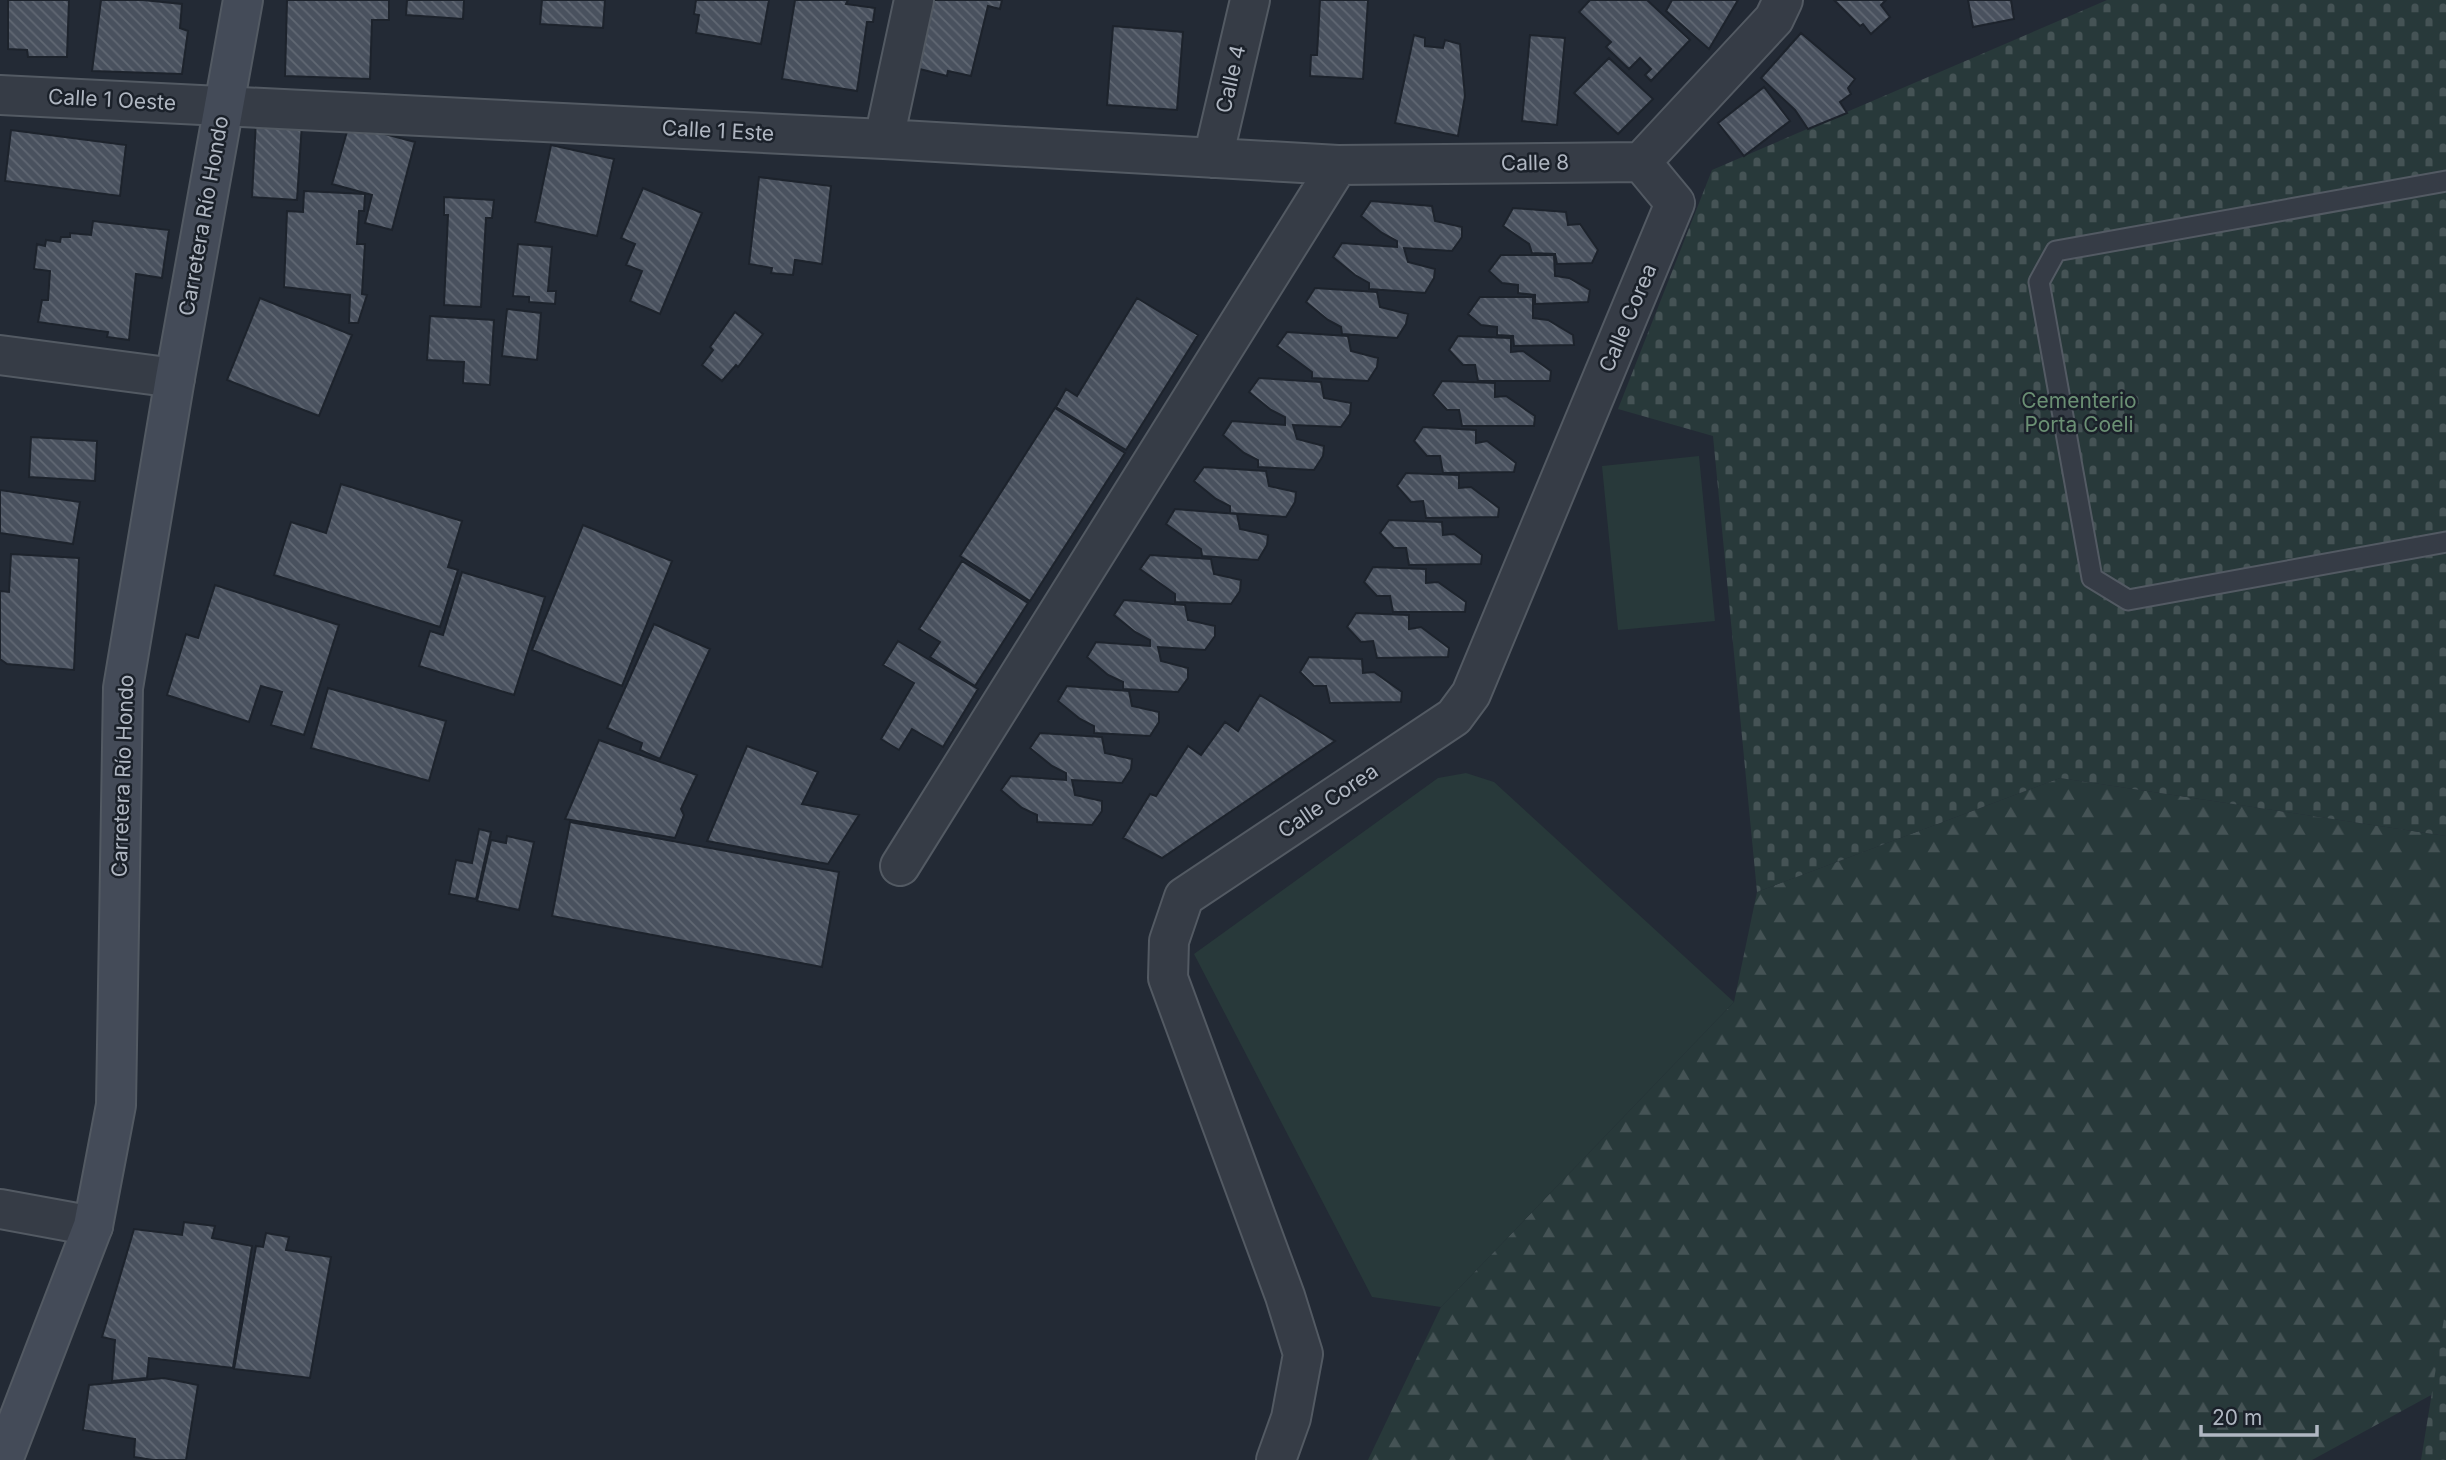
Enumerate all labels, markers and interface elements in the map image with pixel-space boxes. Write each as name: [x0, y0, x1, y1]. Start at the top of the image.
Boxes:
street label: Calle 4: [1211, 42, 1250, 115]
street label: Calle 1 Oeste: [47, 84, 177, 115]
street label: Carretera Río Hondo: [174, 114, 233, 318]
street label: Calle 1 Este: [661, 115, 775, 146]
street label: Calle 8: [1501, 149, 1569, 176]
street label: Calle Corea: [1594, 260, 1662, 376]
park label: Cementerio Porta Coeli: [2021, 388, 2137, 437]
street label: Carretera Río Hondo: [106, 674, 139, 878]
street label: Calle Corea: [1273, 758, 1382, 843]
scale bar: [2201, 1394, 2316, 1438]
text: 20 m: [2212, 1405, 2262, 1430]

